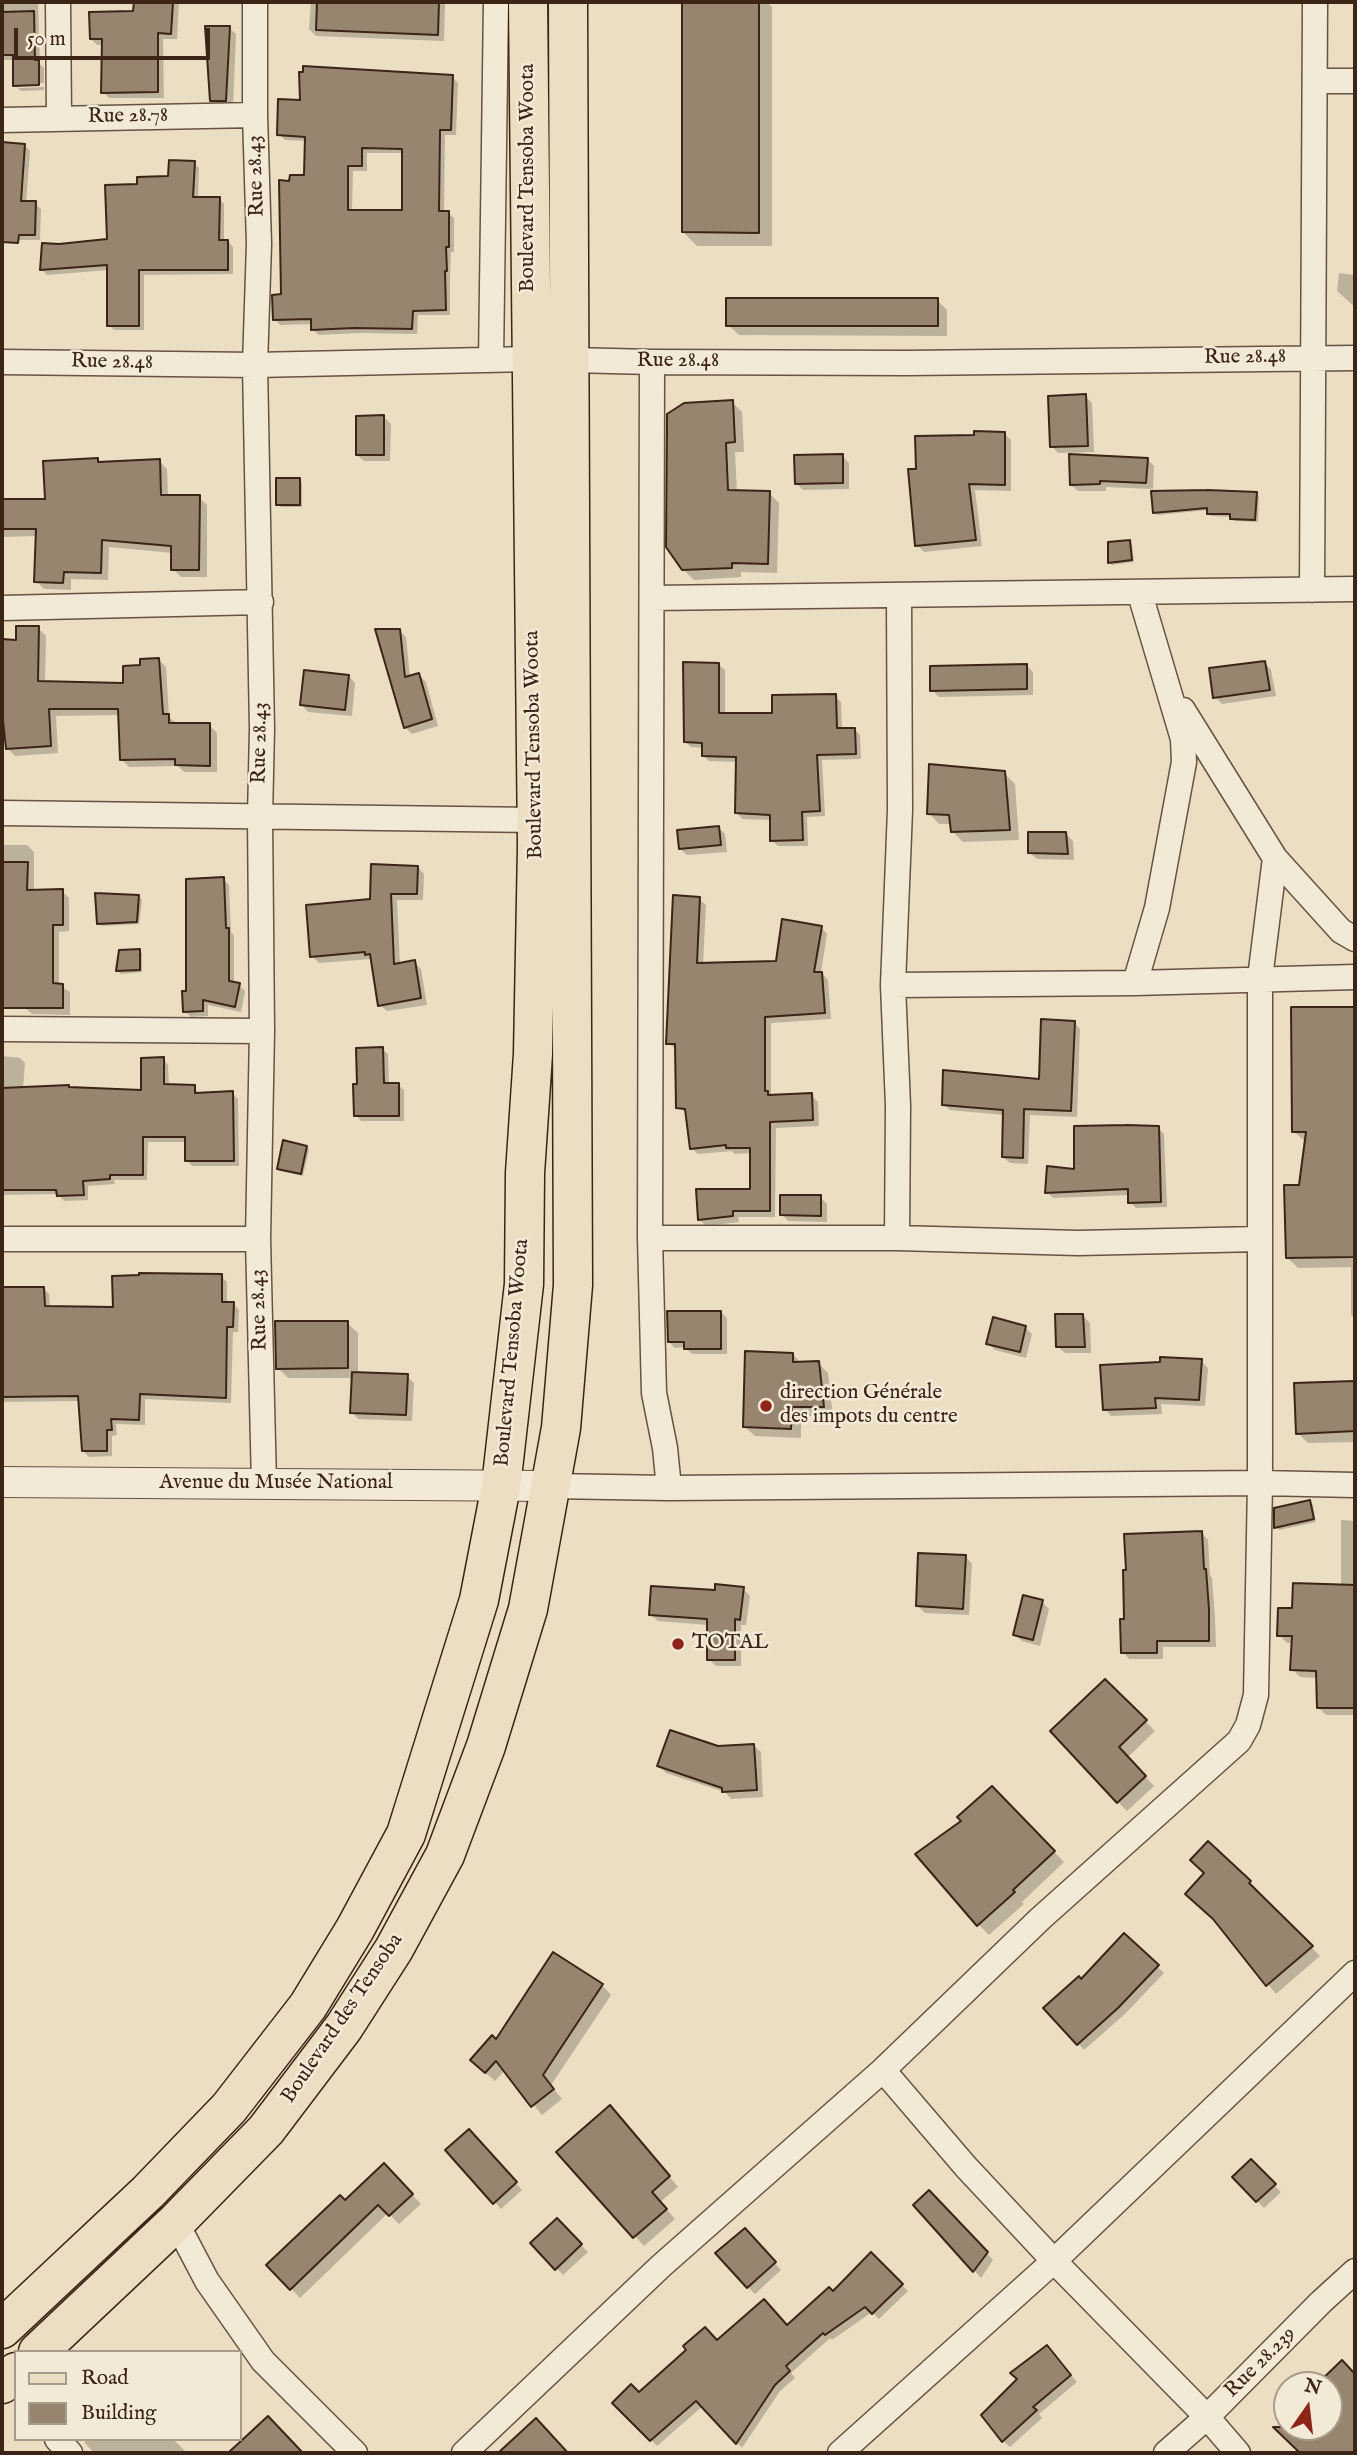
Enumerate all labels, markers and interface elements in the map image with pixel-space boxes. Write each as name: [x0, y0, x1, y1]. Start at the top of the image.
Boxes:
scale bar: [18, 14, 214, 58]
text: 50 m: [27, 26, 66, 53]
street label: Boulevard Tensoba Woota: [516, 64, 542, 292]
street label: Rue 28.78: [88, 104, 168, 130]
street label: Rue 28.43: [243, 135, 271, 217]
street label: Rue 28.48: [1204, 345, 1286, 371]
street label: Rue 28.48: [637, 349, 719, 375]
street label: Rue 28.48: [71, 350, 153, 376]
street label: Boulevard Tensoba Woota: [520, 630, 550, 860]
street label: Rue 28.43: [248, 702, 274, 784]
street label: Boulevard Tensoba Woota: [490, 1238, 536, 1468]
street label: Rue 28.43: [246, 1269, 274, 1351]
place label: direction Générale des impots du centre: [780, 1381, 958, 1431]
marker: direction Générale des impots du centre: [758, 1398, 774, 1414]
street label: Avenue du Musée National: [159, 1471, 393, 1497]
place label: TOTAL: [692, 1631, 769, 1657]
marker: TOTAL: [670, 1636, 686, 1652]
street label: Boulevard des Tensoba: [277, 1929, 409, 2109]
street label: Rue 28.239: [1220, 2322, 1302, 2404]
legend: [14, 2350, 242, 2441]
text: Road: [81, 2365, 128, 2392]
north arrow: [1273, 2371, 1343, 2441]
text: N: [1302, 2374, 1323, 2401]
text: Building: [81, 2400, 156, 2427]

